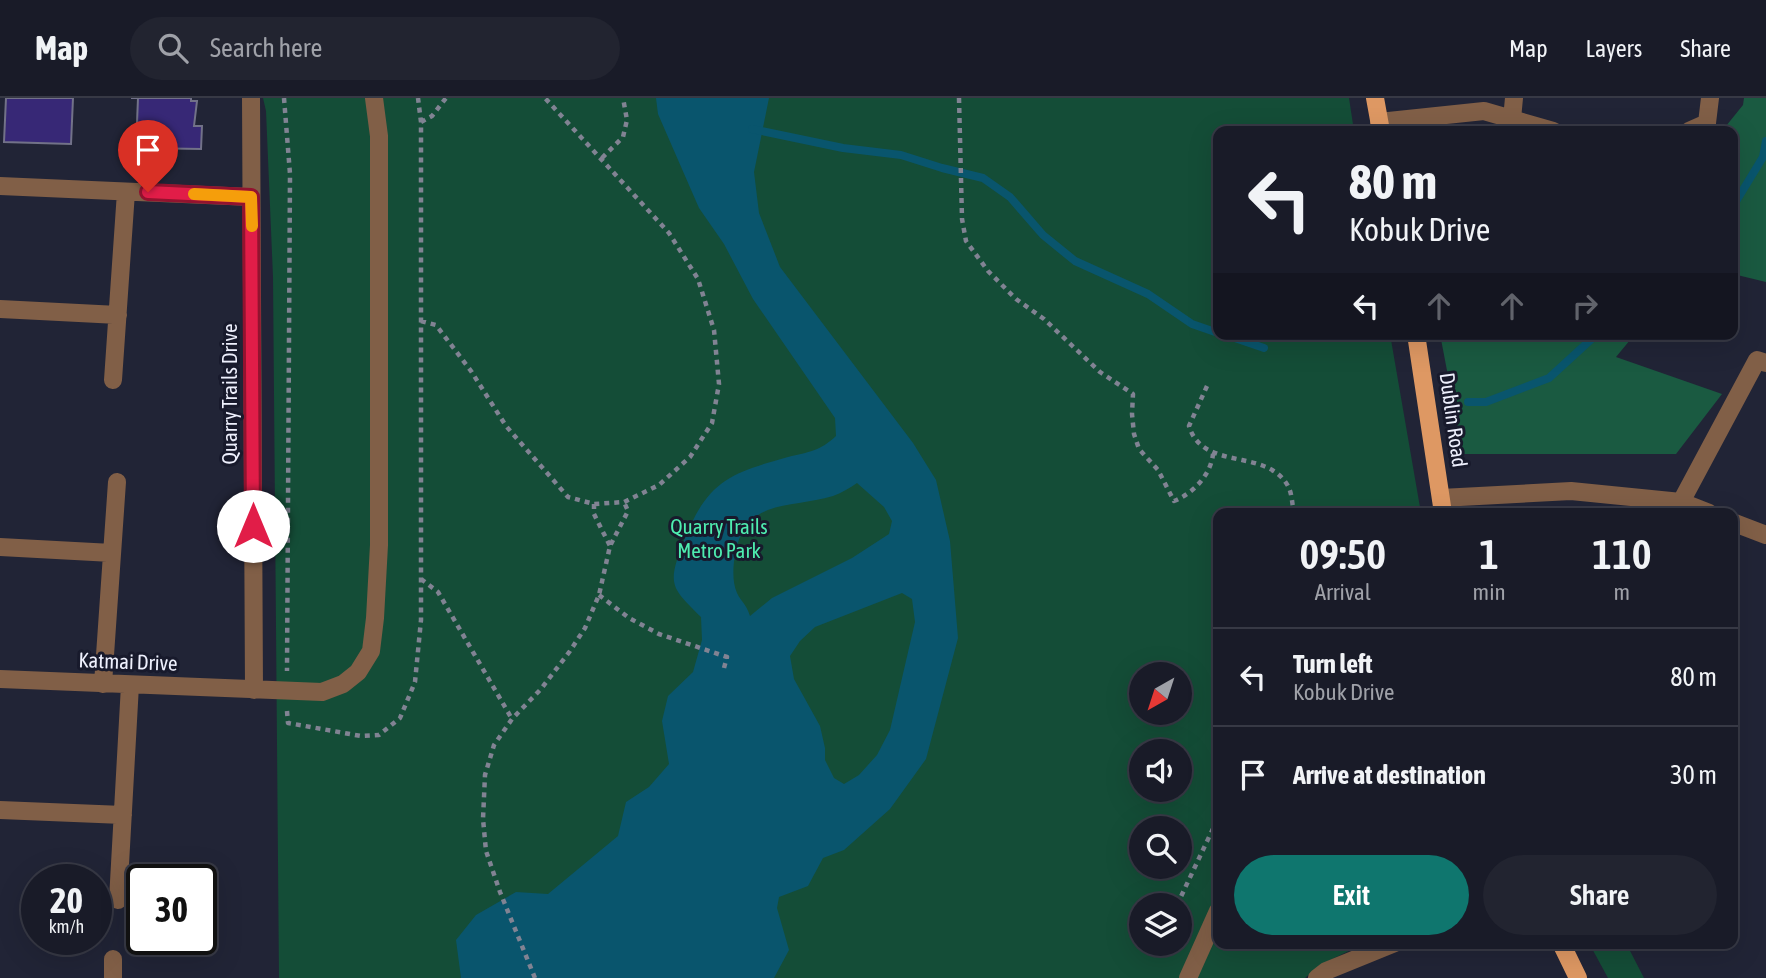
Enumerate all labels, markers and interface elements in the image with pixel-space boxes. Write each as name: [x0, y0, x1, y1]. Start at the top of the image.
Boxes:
search box: [130, 17, 620, 80]
text: Map: [35, 29, 88, 67]
icon: search: [154, 29, 192, 67]
text: Search here: [210, 33, 322, 63]
text: Map: [1509, 35, 1548, 62]
text: Layers: [1586, 35, 1642, 62]
text: Share: [1680, 35, 1731, 62]
pin: [118, 120, 178, 192]
icon: arrive: [129, 131, 167, 169]
text: 80 m: [1349, 153, 1437, 209]
icon: left: [1234, 154, 1325, 245]
text: Kobuk Drive: [1349, 211, 1490, 248]
icon: left: [1347, 287, 1385, 325]
icon: ahead: [1420, 287, 1458, 325]
icon: ahead: [1493, 287, 1531, 325]
icon: right: [1566, 287, 1604, 325]
street label: Quarry Trails Drive: [217, 323, 241, 465]
street label: Dublin Road: [1435, 371, 1473, 469]
position arrow: [216, 489, 290, 563]
park label: Quarry Trails Metro Park: [670, 514, 768, 562]
text: 09:50: [1300, 530, 1386, 578]
text: 1: [1479, 530, 1499, 578]
text: 110: [1592, 530, 1651, 578]
text: Arrival: [1315, 579, 1371, 605]
text: min: [1473, 579, 1506, 605]
text: m: [1614, 579, 1630, 605]
street label: Katmai Drive: [78, 647, 178, 675]
text: Turn left: [1293, 649, 1373, 679]
icon: left: [1234, 658, 1272, 696]
north arrow: [1129, 662, 1192, 724]
map controls: [1129, 662, 1192, 956]
text: 80 m: [1670, 662, 1717, 692]
text: Kobuk Drive: [1293, 679, 1395, 705]
button: sound: [1129, 739, 1192, 802]
icon: arrive: [1234, 756, 1272, 794]
text: Arrive at destination: [1293, 760, 1486, 790]
text: 30 m: [1670, 760, 1717, 790]
button: search: [1129, 816, 1192, 879]
button: Exit: [1234, 855, 1469, 935]
button: Share: [1483, 855, 1717, 935]
speed limit sign: 30: [126, 864, 217, 955]
text: 20: [50, 880, 83, 920]
button: layers: [1129, 893, 1192, 956]
text: km/h: [49, 916, 84, 937]

